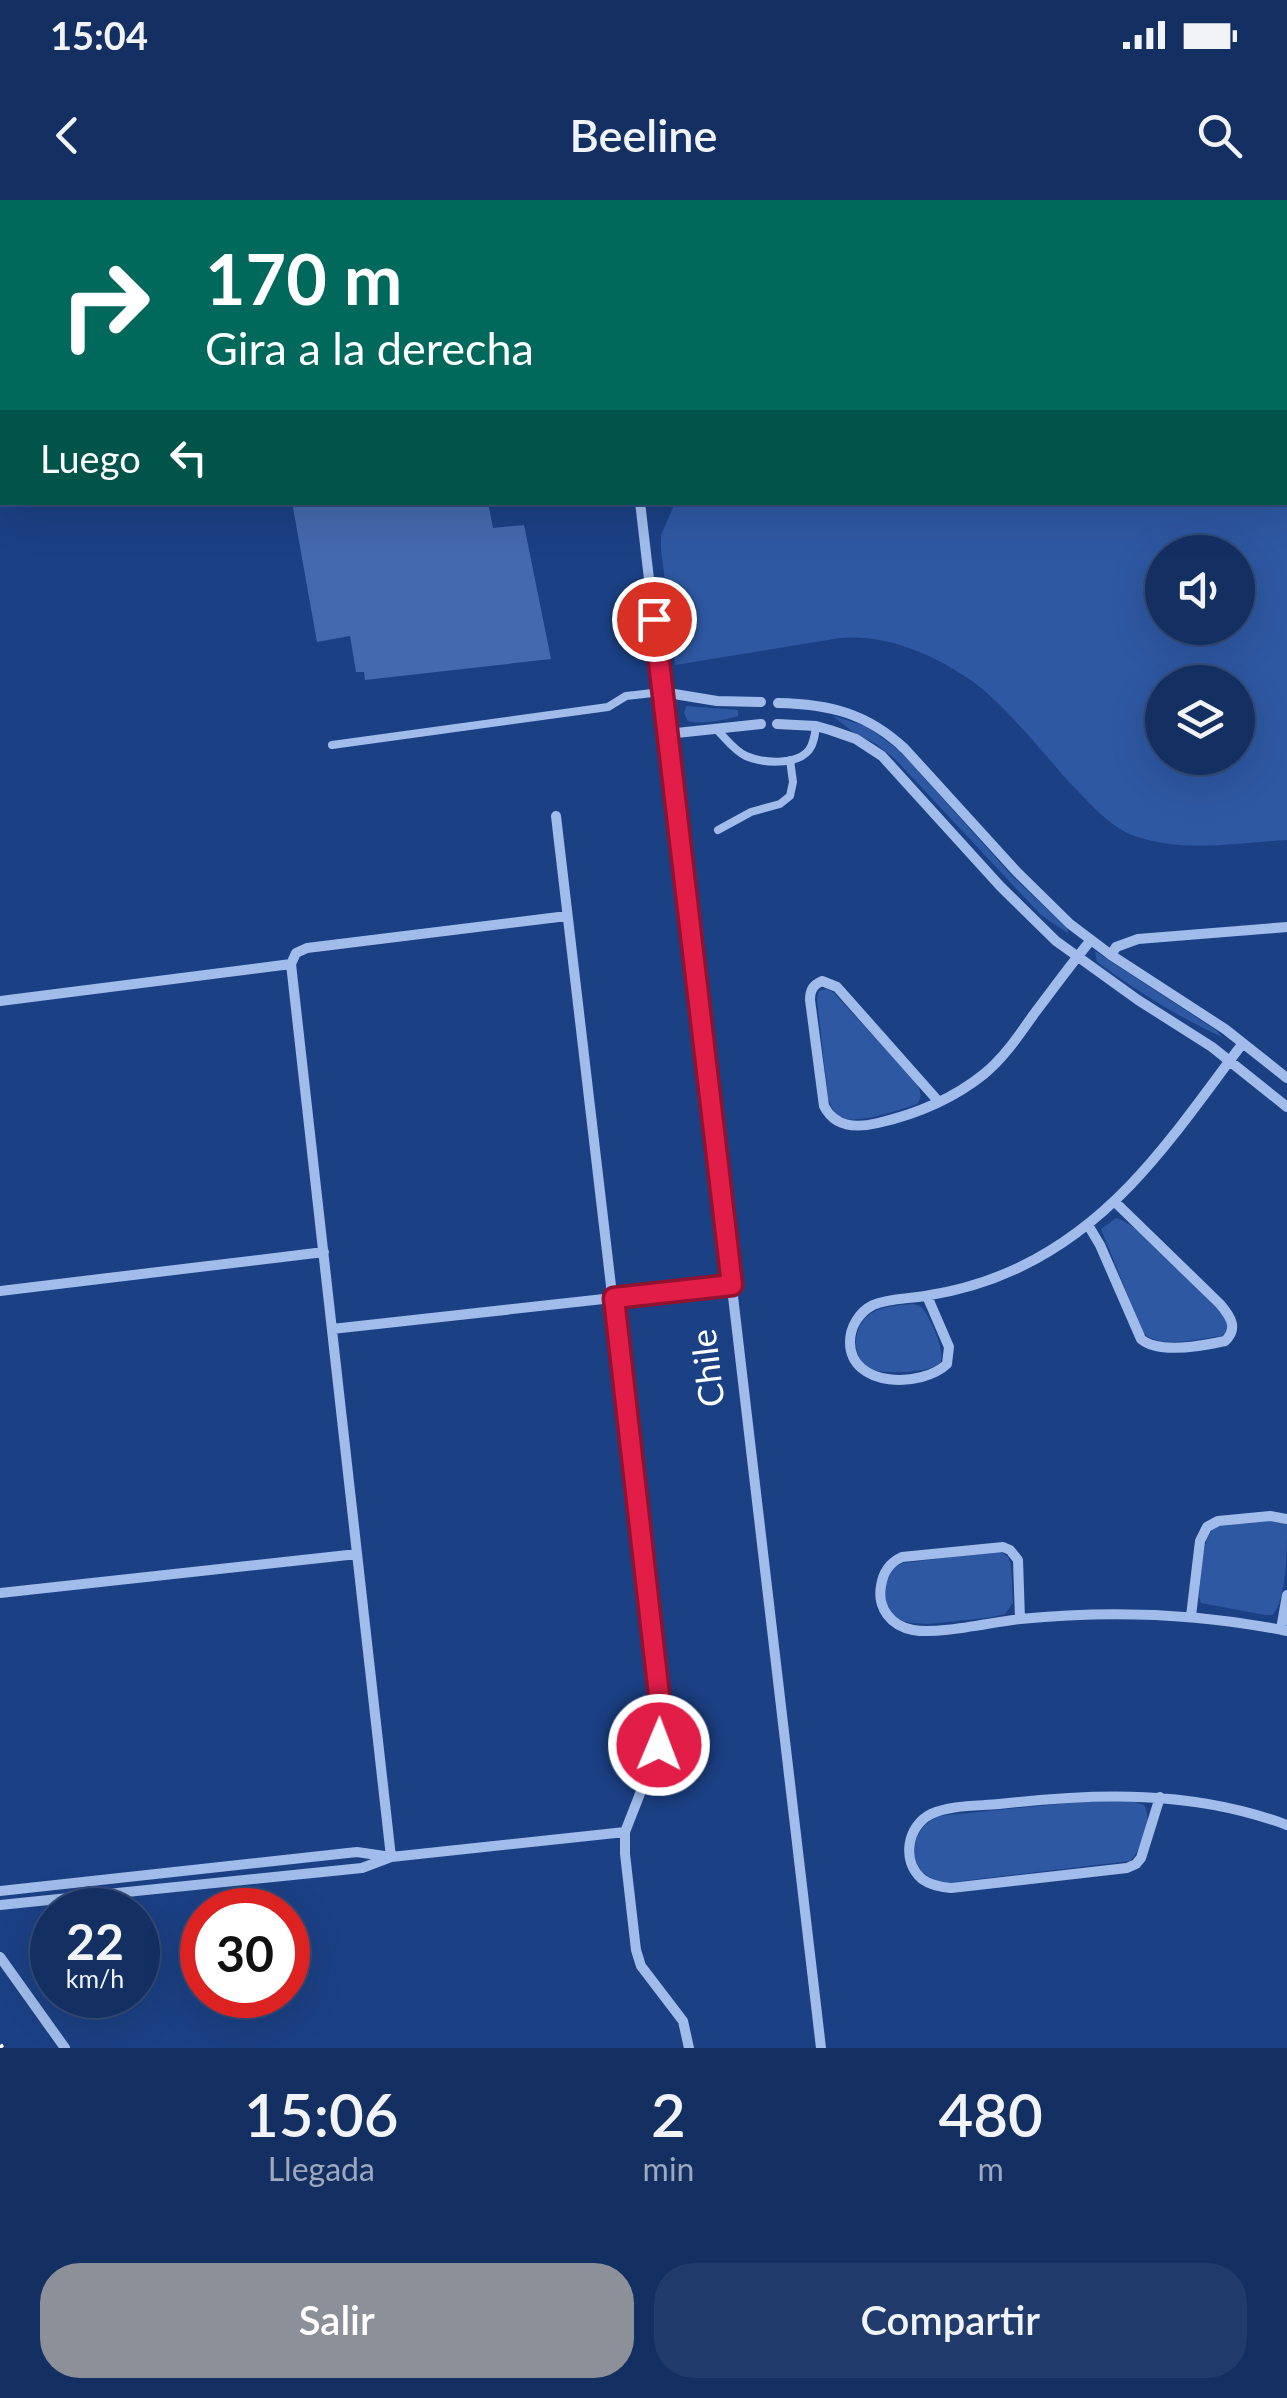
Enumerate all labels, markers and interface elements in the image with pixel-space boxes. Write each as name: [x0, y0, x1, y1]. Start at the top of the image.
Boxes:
text: 15:04: [50, 12, 148, 58]
icon: back: [40, 108, 95, 163]
text: Beeline: [569, 108, 718, 162]
icon: search: [1192, 108, 1247, 163]
text: 170 m: [205, 236, 402, 320]
icon: right: [40, 240, 170, 370]
text: Gira a la derecha: [205, 321, 534, 375]
icon: left: [161, 430, 216, 485]
text: Luego: [40, 435, 141, 481]
map controls: [1145, 535, 1255, 775]
button: sound: [1145, 535, 1255, 645]
pin: [612, 577, 697, 662]
icon: arrive: [627, 592, 682, 647]
button: layers: [1145, 665, 1255, 775]
street label: Chile: [680, 1327, 732, 1410]
position arrow: [607, 1693, 711, 1797]
speed limit sign: 30: [180, 1888, 310, 2018]
text: 22: [66, 1911, 124, 1971]
text: km/h: [66, 1963, 124, 1993]
text: 15:06: [244, 2078, 399, 2150]
text: 2: [651, 2078, 686, 2150]
text: 480: [939, 2078, 1043, 2150]
text: Llegada: [268, 2149, 375, 2188]
text: min: [643, 2149, 694, 2188]
text: m: [978, 2149, 1004, 2188]
button: Salir: [40, 2263, 634, 2378]
button: Compartir: [654, 2263, 1247, 2378]

